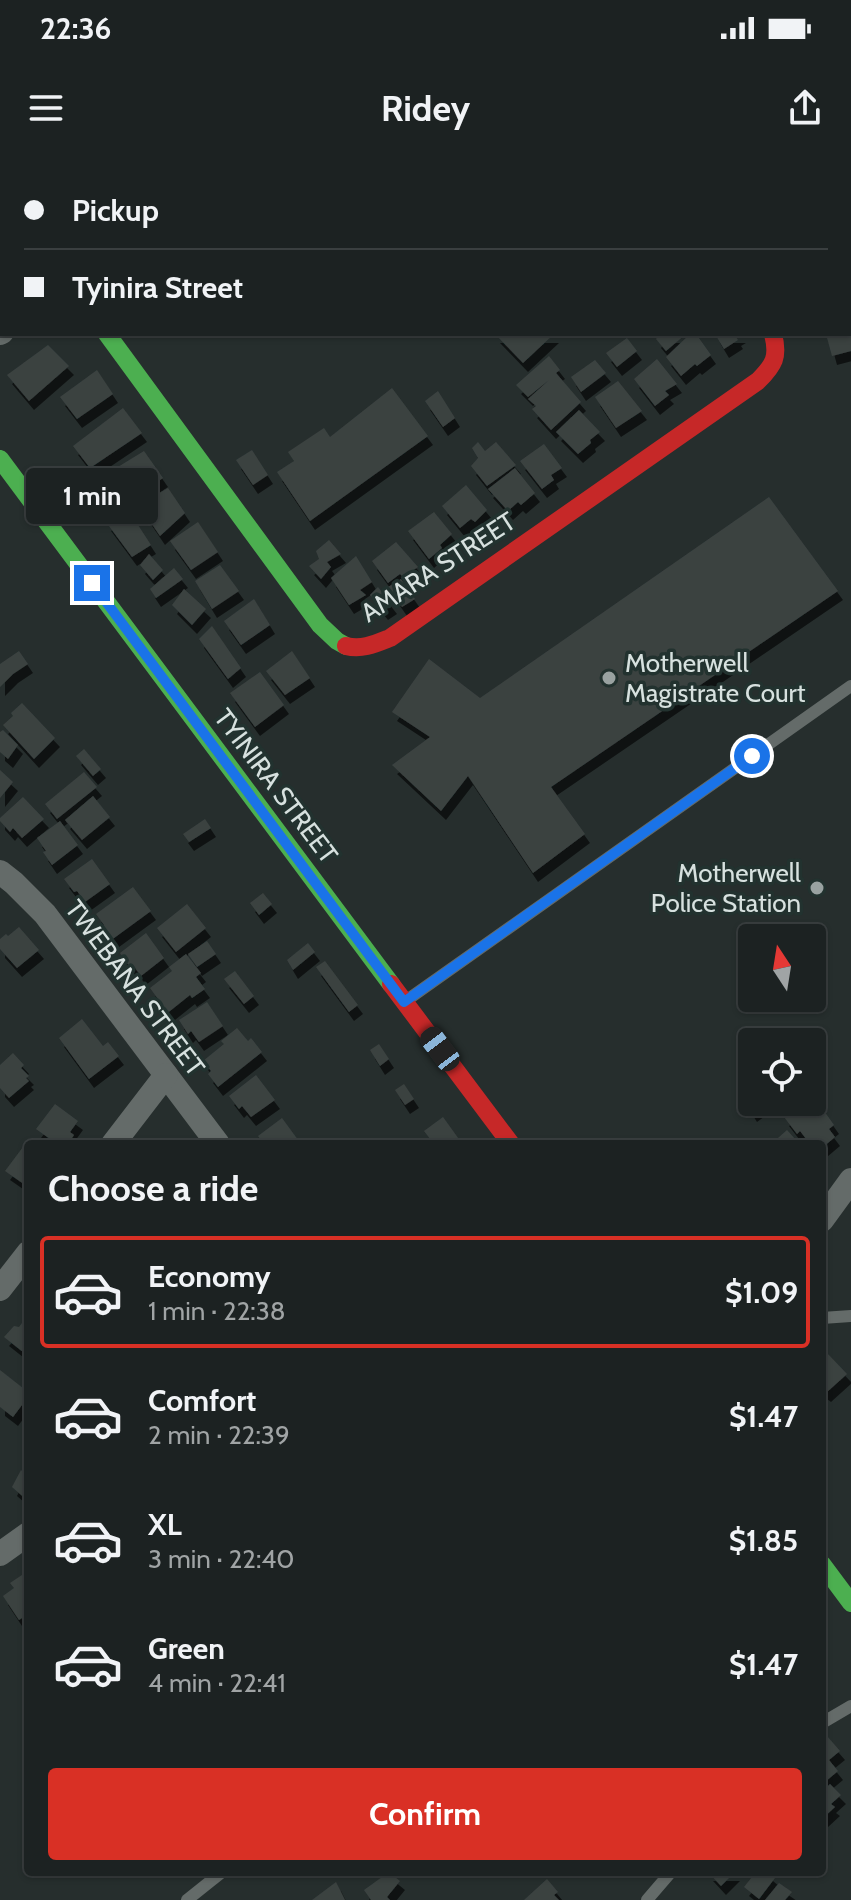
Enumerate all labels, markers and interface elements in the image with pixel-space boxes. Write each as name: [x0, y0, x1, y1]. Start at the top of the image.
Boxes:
text: 22:36: [40, 10, 111, 47]
icon: menu: [24, 86, 68, 130]
text: Ridey: [381, 86, 470, 130]
icon: share: [783, 86, 827, 130]
text: Pickup: [72, 192, 159, 229]
text: Tyinira Street: [72, 269, 243, 306]
callout: 1 min: [26, 467, 158, 523]
text: 1 min: [63, 480, 121, 512]
street label: AMARA STREET: [355, 505, 522, 629]
route end: [74, 565, 110, 601]
place label: Motherwell Magistrate Court: [625, 647, 806, 709]
marker: Motherwell Magistrate Court: [600, 669, 618, 687]
street label: TYINIRA STREET: [208, 702, 345, 870]
route start: [734, 738, 770, 774]
place label: Motherwell Police Station: [651, 857, 801, 919]
marker: Motherwell Police Station: [808, 879, 826, 897]
street label: TWEBANA STREET: [58, 894, 212, 1082]
north arrow: [738, 924, 826, 1012]
map controls: [738, 924, 826, 1116]
car: [416, 1023, 464, 1075]
button: locate: [738, 1028, 826, 1116]
text: Choose a ride: [48, 1166, 258, 1210]
icon: car: [52, 1256, 124, 1328]
text: Economy: [148, 1258, 271, 1295]
text: $1.09: [725, 1274, 798, 1311]
text: 1 min · 22:38: [148, 1295, 286, 1327]
icon: car: [52, 1380, 124, 1452]
text: Comfort: [148, 1382, 256, 1419]
text: $1.47: [729, 1398, 798, 1435]
text: 2 min · 22:39: [148, 1419, 290, 1451]
icon: car: [52, 1504, 124, 1576]
text: XL: [148, 1506, 182, 1543]
text: $1.85: [729, 1522, 798, 1559]
text: 3 min · 22:40: [148, 1543, 294, 1575]
icon: car: [52, 1628, 124, 1700]
text: Green: [148, 1630, 225, 1667]
text: $1.47: [729, 1646, 798, 1683]
text: 4 min · 22:41: [148, 1667, 286, 1699]
button: Confirm: [48, 1768, 802, 1860]

